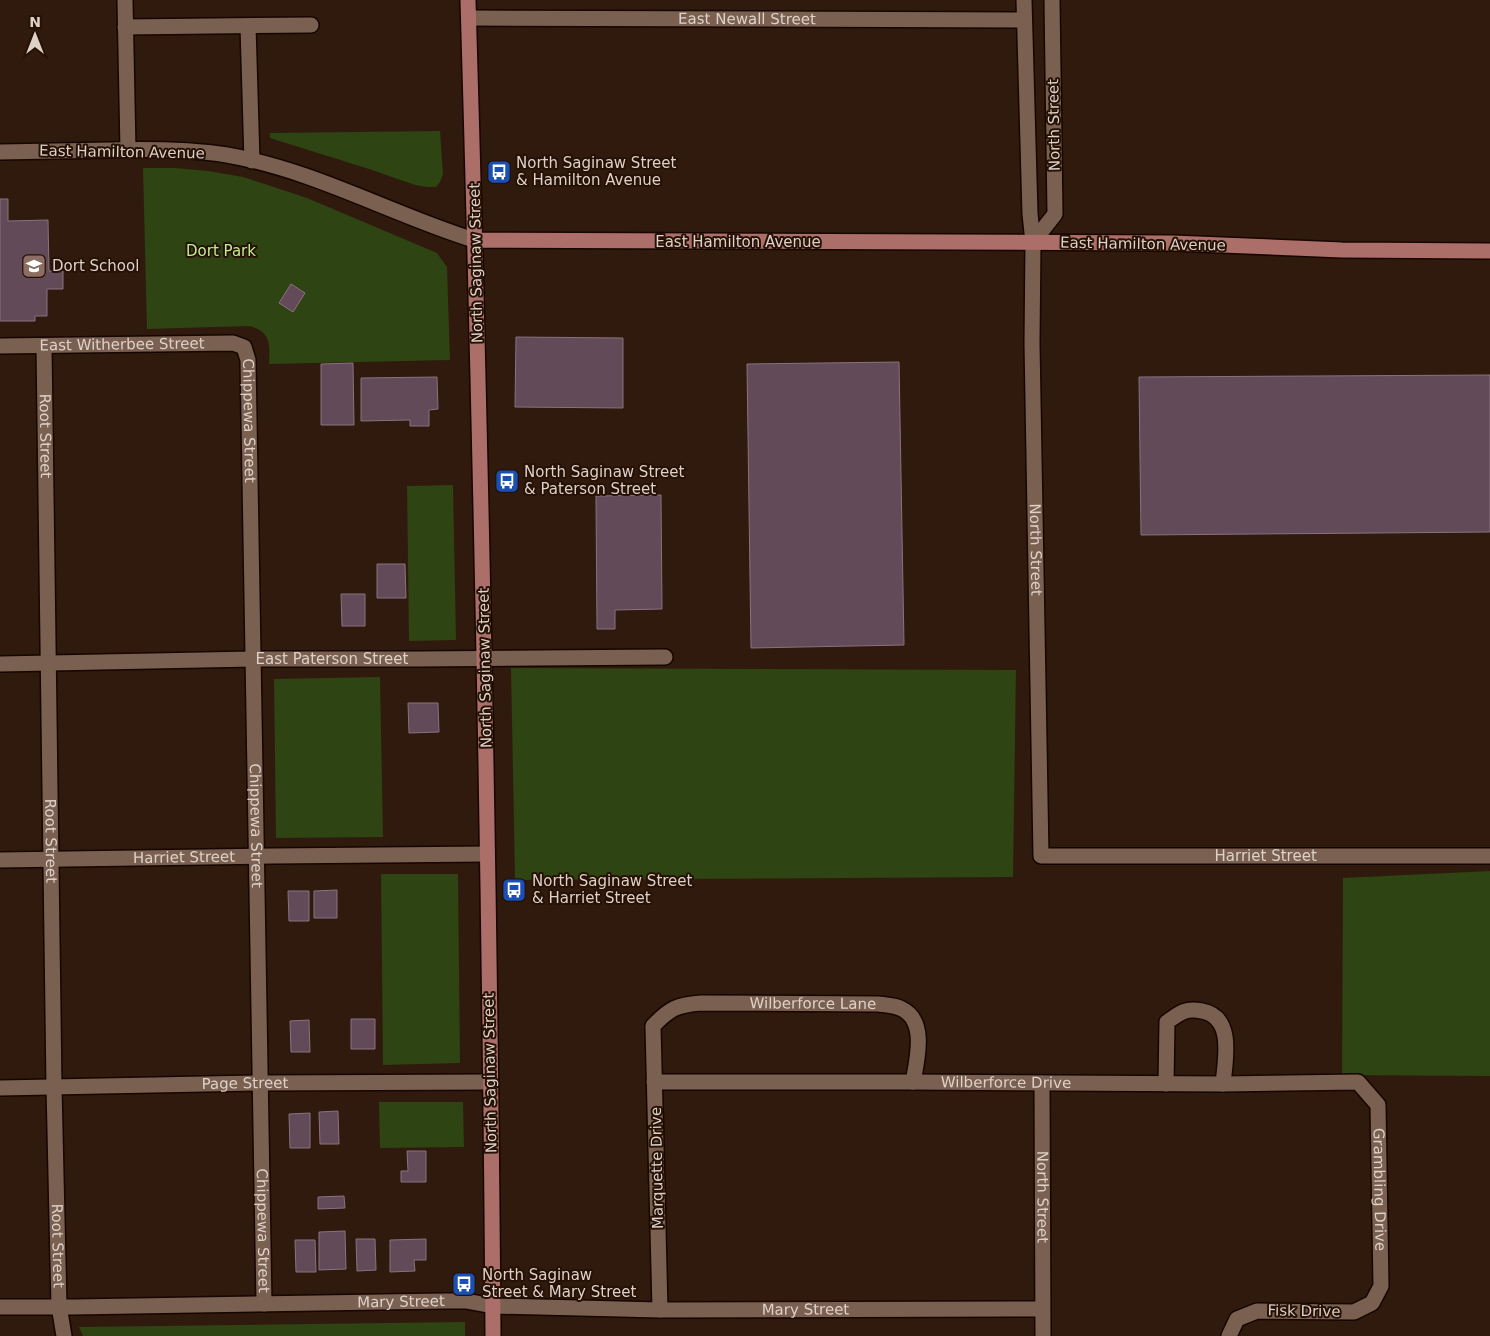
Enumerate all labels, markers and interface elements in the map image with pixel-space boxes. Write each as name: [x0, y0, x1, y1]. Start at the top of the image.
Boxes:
north arrow: [10, 10, 60, 60]
street label: East Newall Street: [678, 10, 816, 28]
text: N: [29, 14, 41, 30]
street label: North Street: [1044, 79, 1064, 171]
street label: East Hamilton Avenue: [39, 142, 205, 162]
place label: North Saginaw Street & Hamilton Avenue: [516, 154, 677, 189]
bus stop icon: North Saginaw Street & Hamilton Avenue: [486, 159, 512, 185]
street label: North Saginaw Street: [466, 183, 486, 343]
street label: East Hamilton Avenue: [655, 233, 821, 251]
street label: East Hamilton Avenue: [1060, 234, 1226, 254]
park label: Dort Park: [186, 242, 256, 260]
school or university icon: Dort School: [21, 253, 47, 279]
place label: Dort School: [52, 257, 139, 275]
street label: East Witherbee Street: [39, 334, 205, 354]
street label: Chippewa Street: [239, 358, 259, 483]
street label: Root Street: [36, 394, 55, 478]
place label: North Saginaw Street & Paterson Street: [524, 463, 685, 498]
bus stop icon: North Saginaw Street & Paterson Street: [494, 468, 520, 494]
street label: North Street: [1026, 503, 1045, 596]
street label: North Saginaw Street: [475, 588, 495, 748]
street label: East Paterson Street: [255, 650, 409, 668]
street label: Chippewa Street: [246, 763, 266, 888]
street label: Root Street: [41, 799, 60, 883]
street label: Harriet Street: [1215, 847, 1317, 865]
street label: Harriet Street: [133, 848, 235, 867]
place label: North Saginaw Street & Harriet Street: [532, 872, 693, 907]
bus stop icon: North Saginaw Street & Harriet Street: [501, 877, 527, 903]
street label: North Saginaw Street: [480, 993, 500, 1153]
street label: Wilberforce Lane: [749, 994, 876, 1013]
street label: Wilberforce Drive: [941, 1073, 1071, 1092]
street label: Page Street: [201, 1074, 288, 1093]
street label: Marquette Drive: [647, 1107, 667, 1229]
street label: Grambling Drive: [1369, 1128, 1389, 1251]
street label: North Street: [1033, 1151, 1052, 1243]
street label: Chippewa Street: [253, 1168, 273, 1293]
street label: Root Street: [48, 1203, 68, 1288]
place label: North Saginaw Street & Mary Street: [482, 1266, 636, 1301]
bus stop icon: North Saginaw Street & Mary Street: [451, 1271, 477, 1297]
street label: Mary Street: [357, 1292, 445, 1311]
street label: Mary Street: [762, 1301, 849, 1319]
street label: Fisk Drive: [1267, 1301, 1341, 1321]

